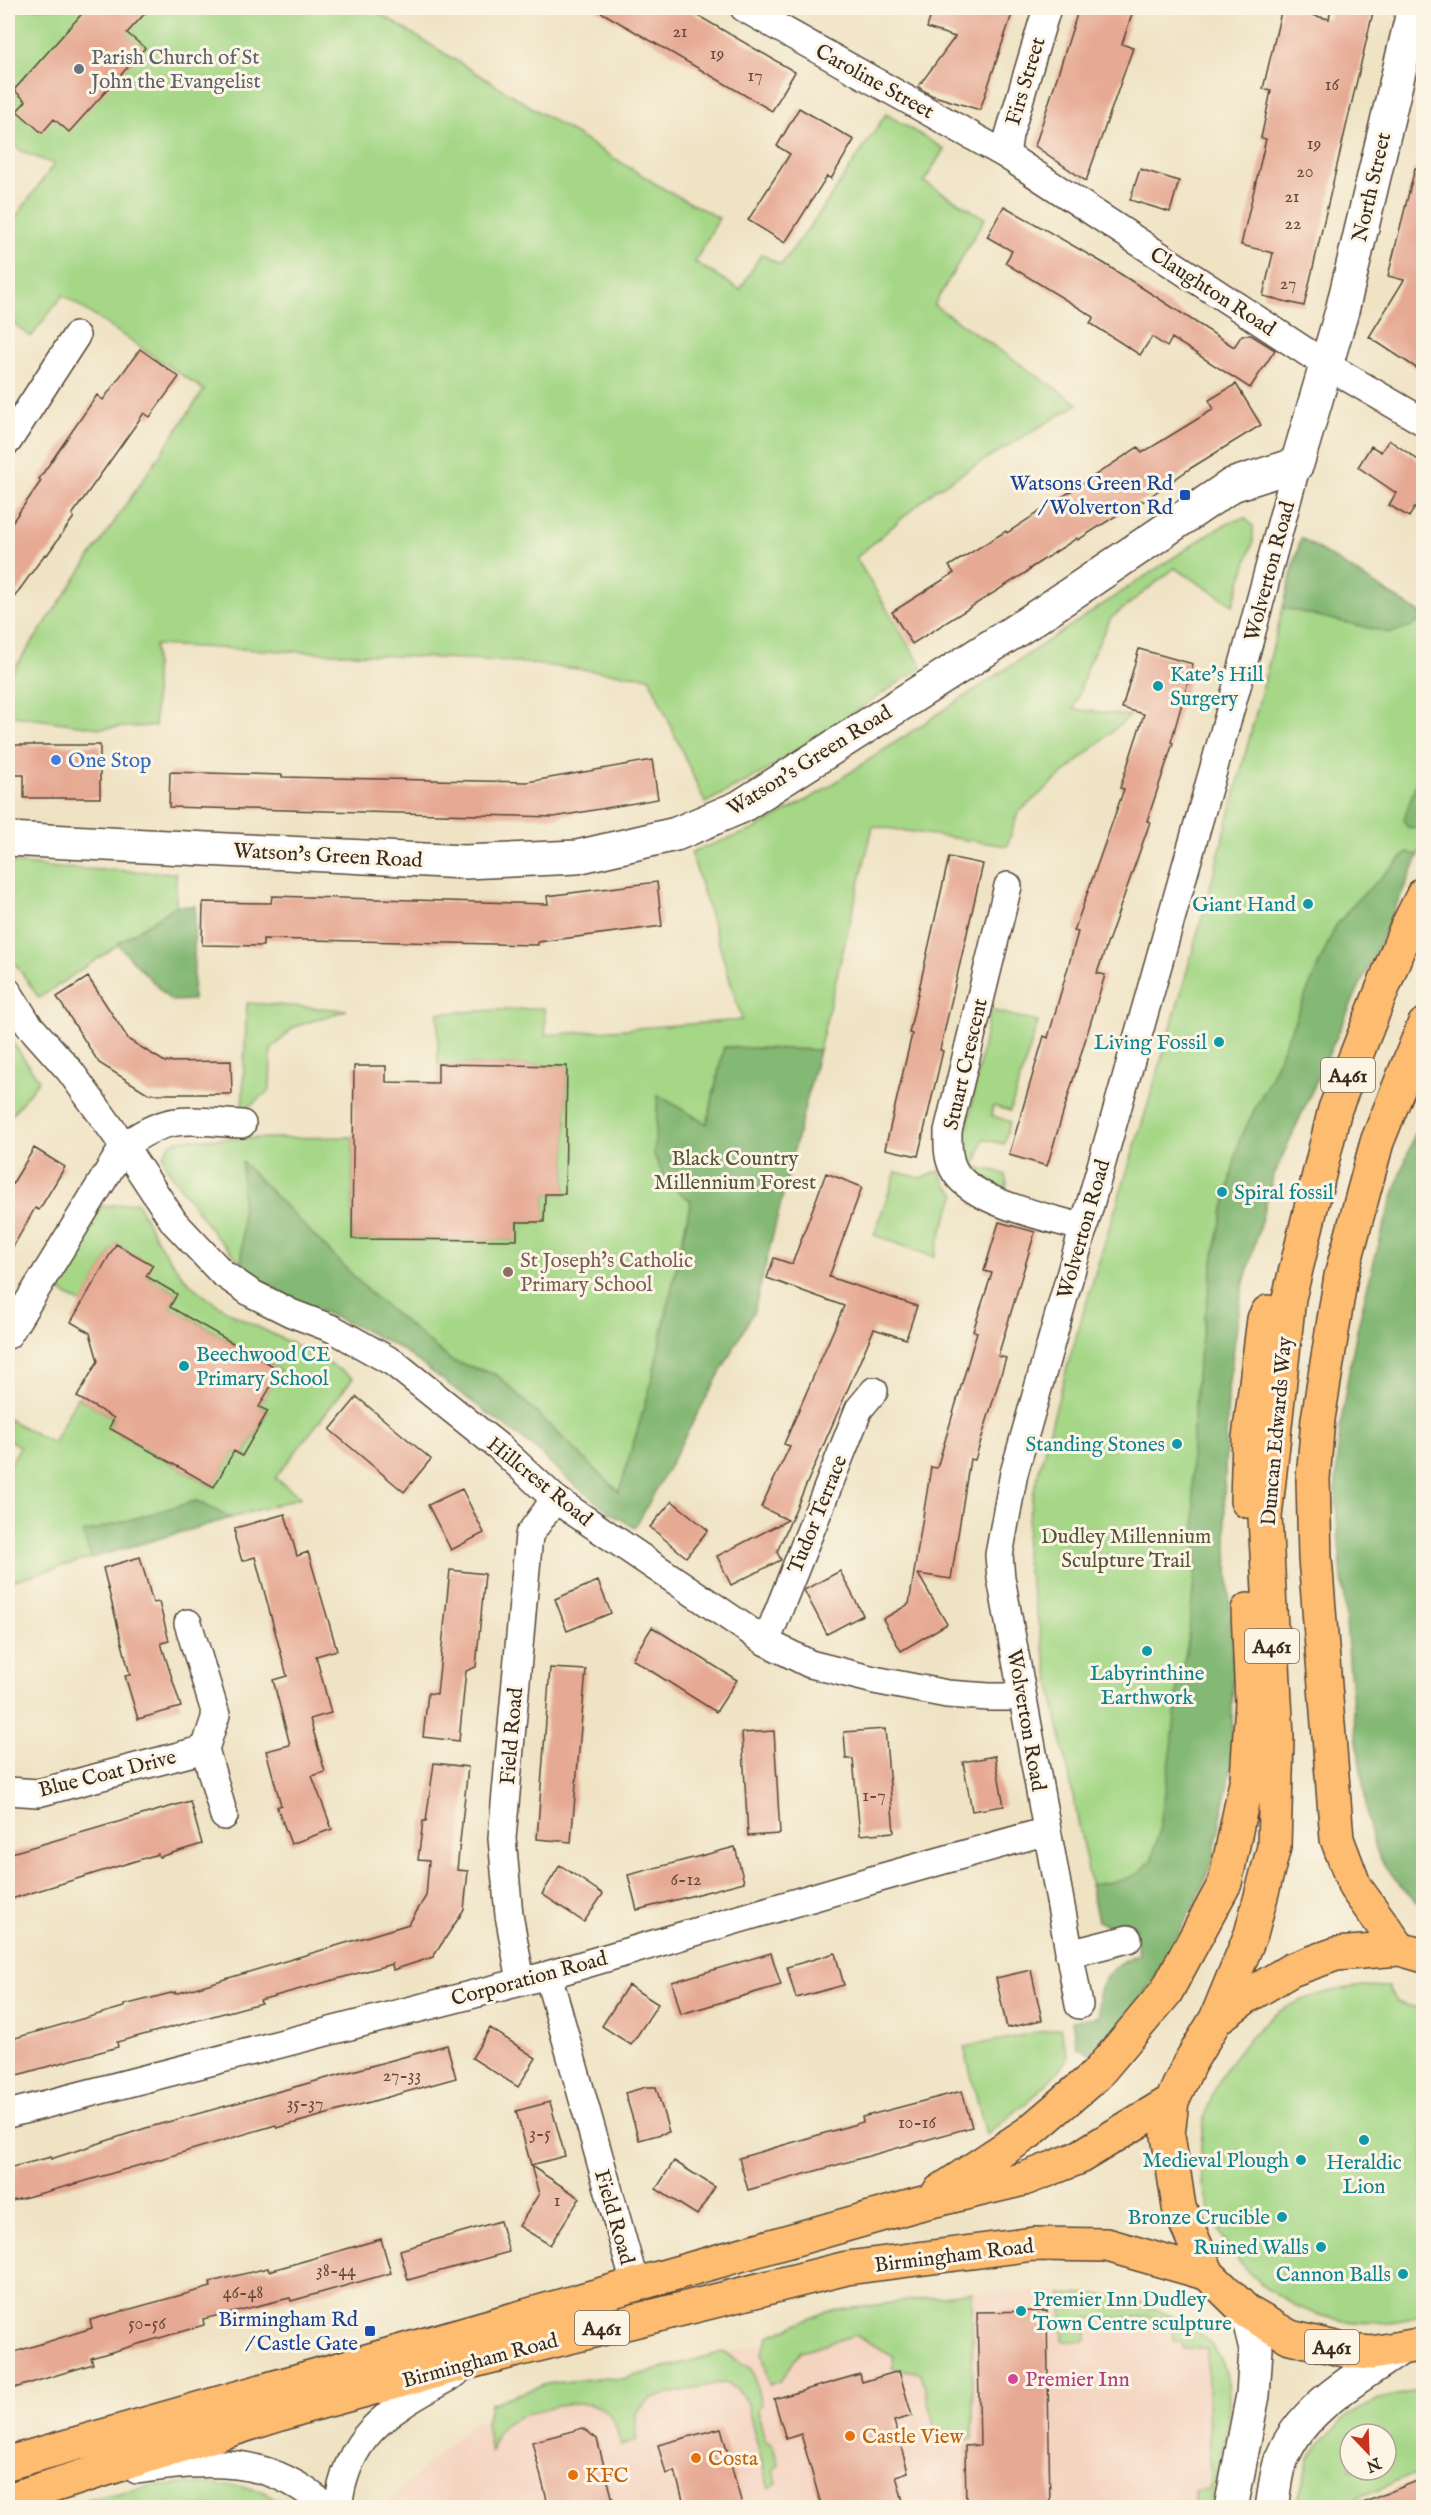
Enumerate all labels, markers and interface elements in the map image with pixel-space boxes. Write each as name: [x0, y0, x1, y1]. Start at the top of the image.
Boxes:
house number: 21: [672, 21, 688, 44]
street label: Firs Street: [1000, 34, 1053, 129]
street label: Caroline Street: [810, 39, 939, 126]
house number: 19: [710, 43, 724, 66]
place label: Parish Church of St John the Evangelist: [89, 45, 261, 96]
marker: Parish Church of St John the Evangelist: [72, 62, 86, 76]
house number: 17: [747, 65, 763, 88]
house number: 16: [1325, 74, 1340, 97]
street label: North Street: [1347, 130, 1398, 245]
house number: 19: [1307, 133, 1321, 156]
house number: 20: [1296, 161, 1314, 184]
house number: 21: [1284, 186, 1300, 209]
house number: 22: [1285, 213, 1301, 236]
street label: Claughton Road: [1144, 241, 1281, 343]
house number: 27: [1280, 273, 1296, 296]
place label: Watsons Green Rd / Wolverton Rd: [1010, 471, 1174, 522]
marker: Watsons Green Rd / Wolverton Rd: [1178, 488, 1192, 502]
street label: Wolverton Road: [1239, 498, 1302, 644]
place label: Kate's Hill Surgery: [1170, 662, 1264, 713]
marker: Kate's Hill Surgery: [1151, 679, 1165, 693]
street label: Watson's Green Road: [722, 699, 898, 823]
place label: One Stop: [68, 748, 151, 775]
marker: One Stop: [49, 753, 63, 767]
street label: Watson's Green Road: [233, 838, 424, 875]
place label: Giant Hand: [1192, 892, 1297, 919]
marker: Giant Hand: [1301, 897, 1315, 911]
street label: Stuart Crescent: [938, 996, 995, 1133]
place label: Living Fossil: [1094, 1030, 1207, 1057]
marker: Living Fossil: [1212, 1035, 1226, 1049]
road number: A461: [1321, 1058, 1375, 1092]
park label: Black Country Millennium Forest: [654, 1146, 816, 1197]
street label: Wolverton Road: [1052, 1156, 1117, 1302]
place label: Spiral fossil: [1234, 1180, 1334, 1207]
marker: Spiral fossil: [1215, 1185, 1229, 1199]
place label: St Joseph's Catholic Primary School: [520, 1248, 693, 1299]
marker: St Joseph's Catholic Primary School: [501, 1265, 515, 1279]
street label: Duncan Edwards Way: [1256, 1335, 1299, 1527]
place label: Beechwood CE Primary School: [196, 1342, 331, 1393]
marker: Beechwood CE Primary School: [177, 1359, 191, 1373]
street label: Hillcrest Road: [481, 1431, 598, 1533]
place label: Standing Stones: [1025, 1432, 1165, 1459]
marker: Standing Stones: [1170, 1437, 1184, 1451]
street label: Tudor Terrace: [782, 1451, 855, 1578]
park label: Dudley Millennium Sculpture Trail: [1041, 1524, 1211, 1575]
road number: A461: [1245, 1629, 1299, 1663]
marker: Labyrinthine Earthwork: [1140, 1644, 1154, 1658]
street label: Wolverton Road: [1000, 1647, 1051, 1794]
place label: Labyrinthine Earthwork: [1090, 1661, 1205, 1712]
street label: Field Road: [495, 1686, 530, 1786]
street label: Blue Coat Drive: [36, 1744, 179, 1805]
house number: 1-7: [862, 1785, 886, 1808]
house number: 6-12: [670, 1869, 702, 1892]
street label: Corporation Road: [448, 1945, 611, 2013]
house number: 27-33: [383, 2065, 421, 2088]
house number: 35-37: [287, 2093, 323, 2116]
house number: 10-16: [898, 2112, 936, 2135]
house number: 3-5: [529, 2123, 551, 2146]
marker: Heraldic Lion: [1357, 2133, 1371, 2147]
place label: Medieval Plough: [1142, 2148, 1289, 2175]
place label: Heraldic Lion: [1326, 2150, 1402, 2201]
marker: Medieval Plough: [1294, 2153, 1308, 2167]
street label: Field Road: [587, 2167, 640, 2269]
house number: 1: [554, 2190, 560, 2213]
place label: Bronze Crucible: [1128, 2205, 1270, 2232]
marker: Bronze Crucible: [1275, 2210, 1289, 2224]
street label: Birmingham Road: [873, 2233, 1036, 2280]
place label: Ruined Walls: [1193, 2235, 1309, 2262]
marker: Ruined Walls: [1314, 2240, 1328, 2254]
house number: 38-44: [316, 2260, 356, 2283]
place label: Cannon Balls: [1276, 2262, 1391, 2289]
marker: Cannon Balls: [1396, 2267, 1410, 2281]
house number: 46-48: [223, 2282, 263, 2305]
place label: Premier Inn Dudley Town Centre sculpture: [1033, 2287, 1232, 2338]
marker: Premier Inn Dudley Town Centre sculpture: [1014, 2304, 1028, 2318]
place label: Birmingham Rd / Castle Gate: [218, 2307, 359, 2358]
road number: A461: [575, 2311, 629, 2345]
house number: 50-56: [128, 2313, 166, 2336]
marker: Birmingham Rd / Castle Gate: [363, 2324, 377, 2338]
street label: Birmingham Road: [400, 2327, 562, 2395]
road number: A461: [1305, 2330, 1359, 2364]
place label: Premier Inn: [1025, 2367, 1130, 2394]
marker: Premier Inn: [1006, 2372, 1020, 2386]
north arrow: [1338, 2422, 1398, 2482]
place label: Castle View: [862, 2424, 964, 2451]
marker: Castle View: [843, 2429, 857, 2443]
place label: Costa: [708, 2446, 759, 2473]
marker: Costa: [689, 2451, 703, 2465]
text: N: [1363, 2452, 1384, 2476]
place label: KFC: [585, 2463, 629, 2490]
marker: KFC: [566, 2468, 580, 2482]

